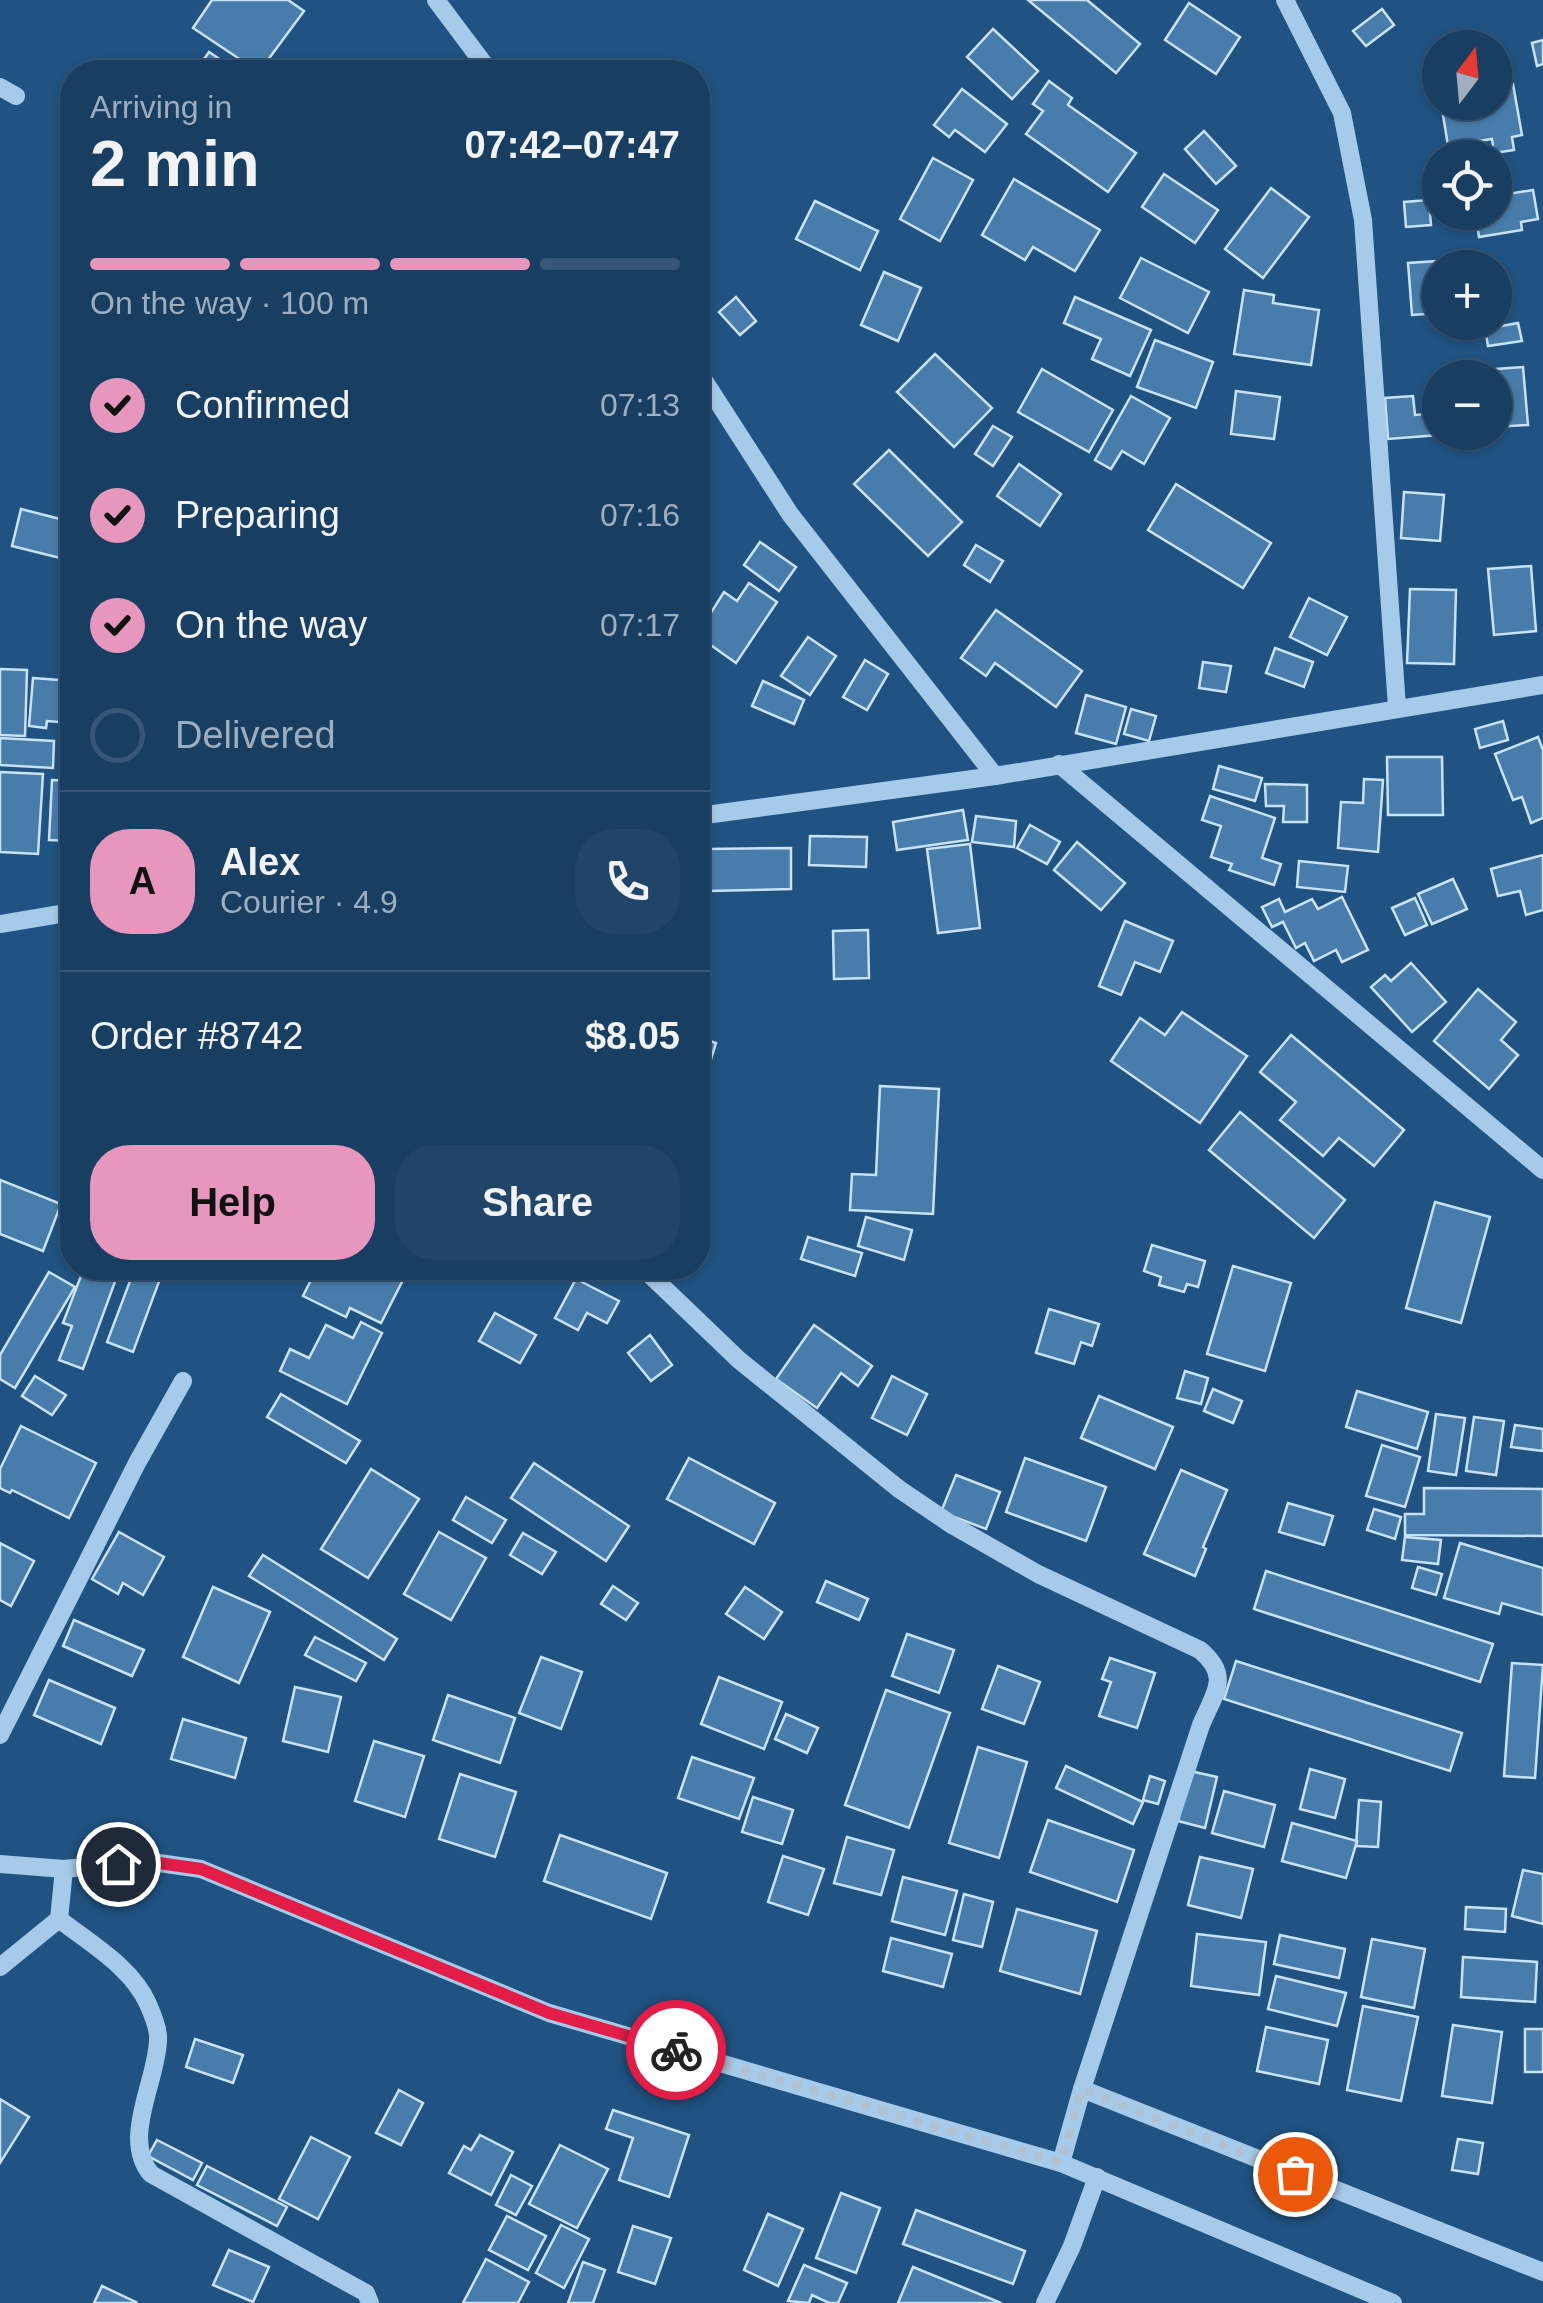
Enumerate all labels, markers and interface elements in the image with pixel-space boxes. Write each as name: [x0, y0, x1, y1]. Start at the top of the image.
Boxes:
north arrow: [1422, 30, 1512, 120]
map controls: [1422, 30, 1512, 450]
text: Arriving in: [90, 89, 232, 125]
text: 07:42–07:47: [464, 124, 680, 166]
text: 2 min: [90, 127, 260, 200]
button: locate: [1422, 140, 1512, 230]
button: +: [1422, 250, 1512, 340]
text: On the way · 100 m: [90, 285, 369, 321]
button: −: [1422, 360, 1512, 450]
icon: check: [90, 378, 145, 433]
text: Confirmed: [175, 384, 350, 426]
text: 07:13: [600, 387, 680, 423]
icon: check: [90, 488, 145, 543]
text: Preparing: [175, 494, 340, 536]
text: 07:16: [600, 497, 680, 533]
icon: check: [90, 598, 145, 653]
text: On the way: [175, 604, 367, 646]
text: 07:17: [600, 607, 680, 643]
text: Delivered: [175, 714, 336, 756]
button: phone: [575, 829, 680, 934]
text: Alex: [220, 841, 300, 883]
text: A: [129, 860, 156, 902]
text: Courier · 4.9: [220, 884, 398, 920]
text: Order #8742: [90, 1015, 303, 1057]
text: $8.05: [585, 1015, 680, 1057]
button: Help: [90, 1145, 375, 1260]
button: Share: [395, 1145, 680, 1260]
pin: [76, 1822, 161, 1907]
icon: home: [91, 1837, 146, 1892]
courier: [626, 2000, 726, 2100]
icon: bike: [649, 2023, 704, 2078]
pin: [1253, 2132, 1338, 2217]
icon: bag: [1268, 2147, 1323, 2202]

